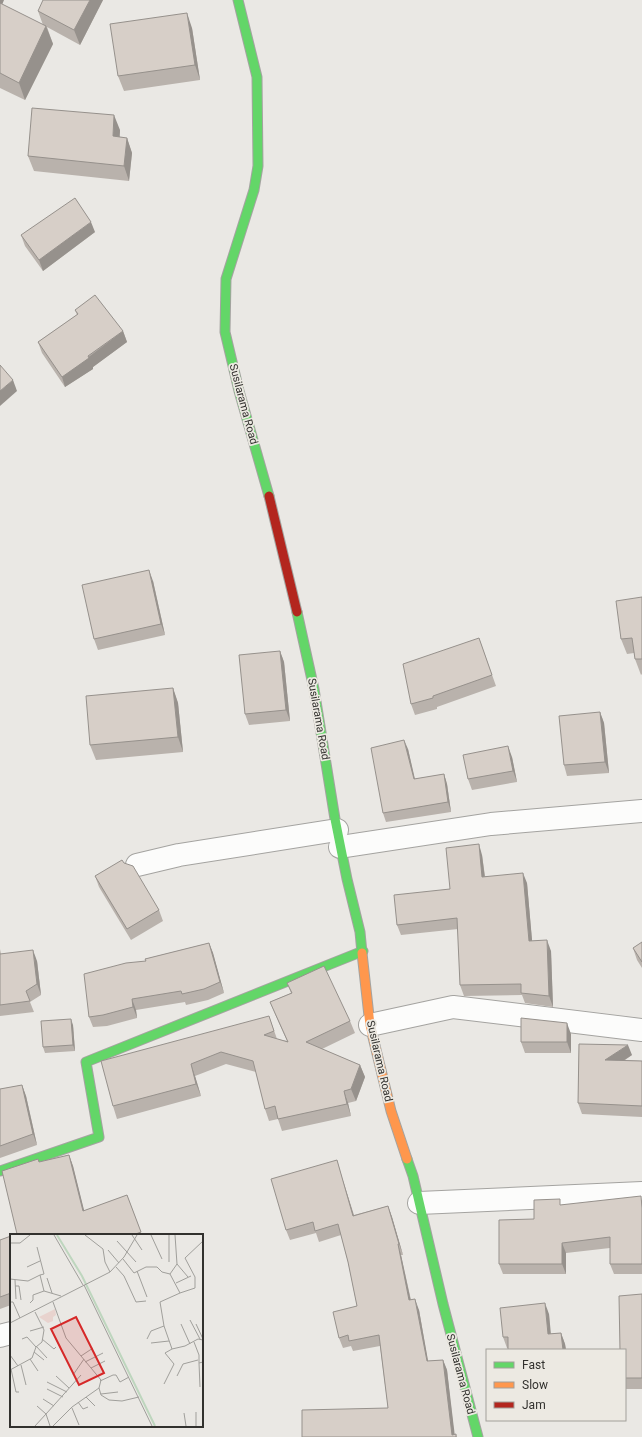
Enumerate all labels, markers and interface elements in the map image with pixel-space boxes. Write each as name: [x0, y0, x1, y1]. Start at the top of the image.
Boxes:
street label: Susilarama Road: [227, 363, 260, 446]
street label: Susilarama Road: [305, 677, 332, 761]
street label: Susilarama Road: [364, 1019, 395, 1103]
inset map: [10, 1234, 203, 1427]
street label: Susilarama Road: [444, 1333, 477, 1416]
legend: [486, 1349, 626, 1421]
text: Fast: [522, 1358, 545, 1372]
text: Slow: [522, 1378, 548, 1392]
text: Jam: [522, 1398, 546, 1412]

